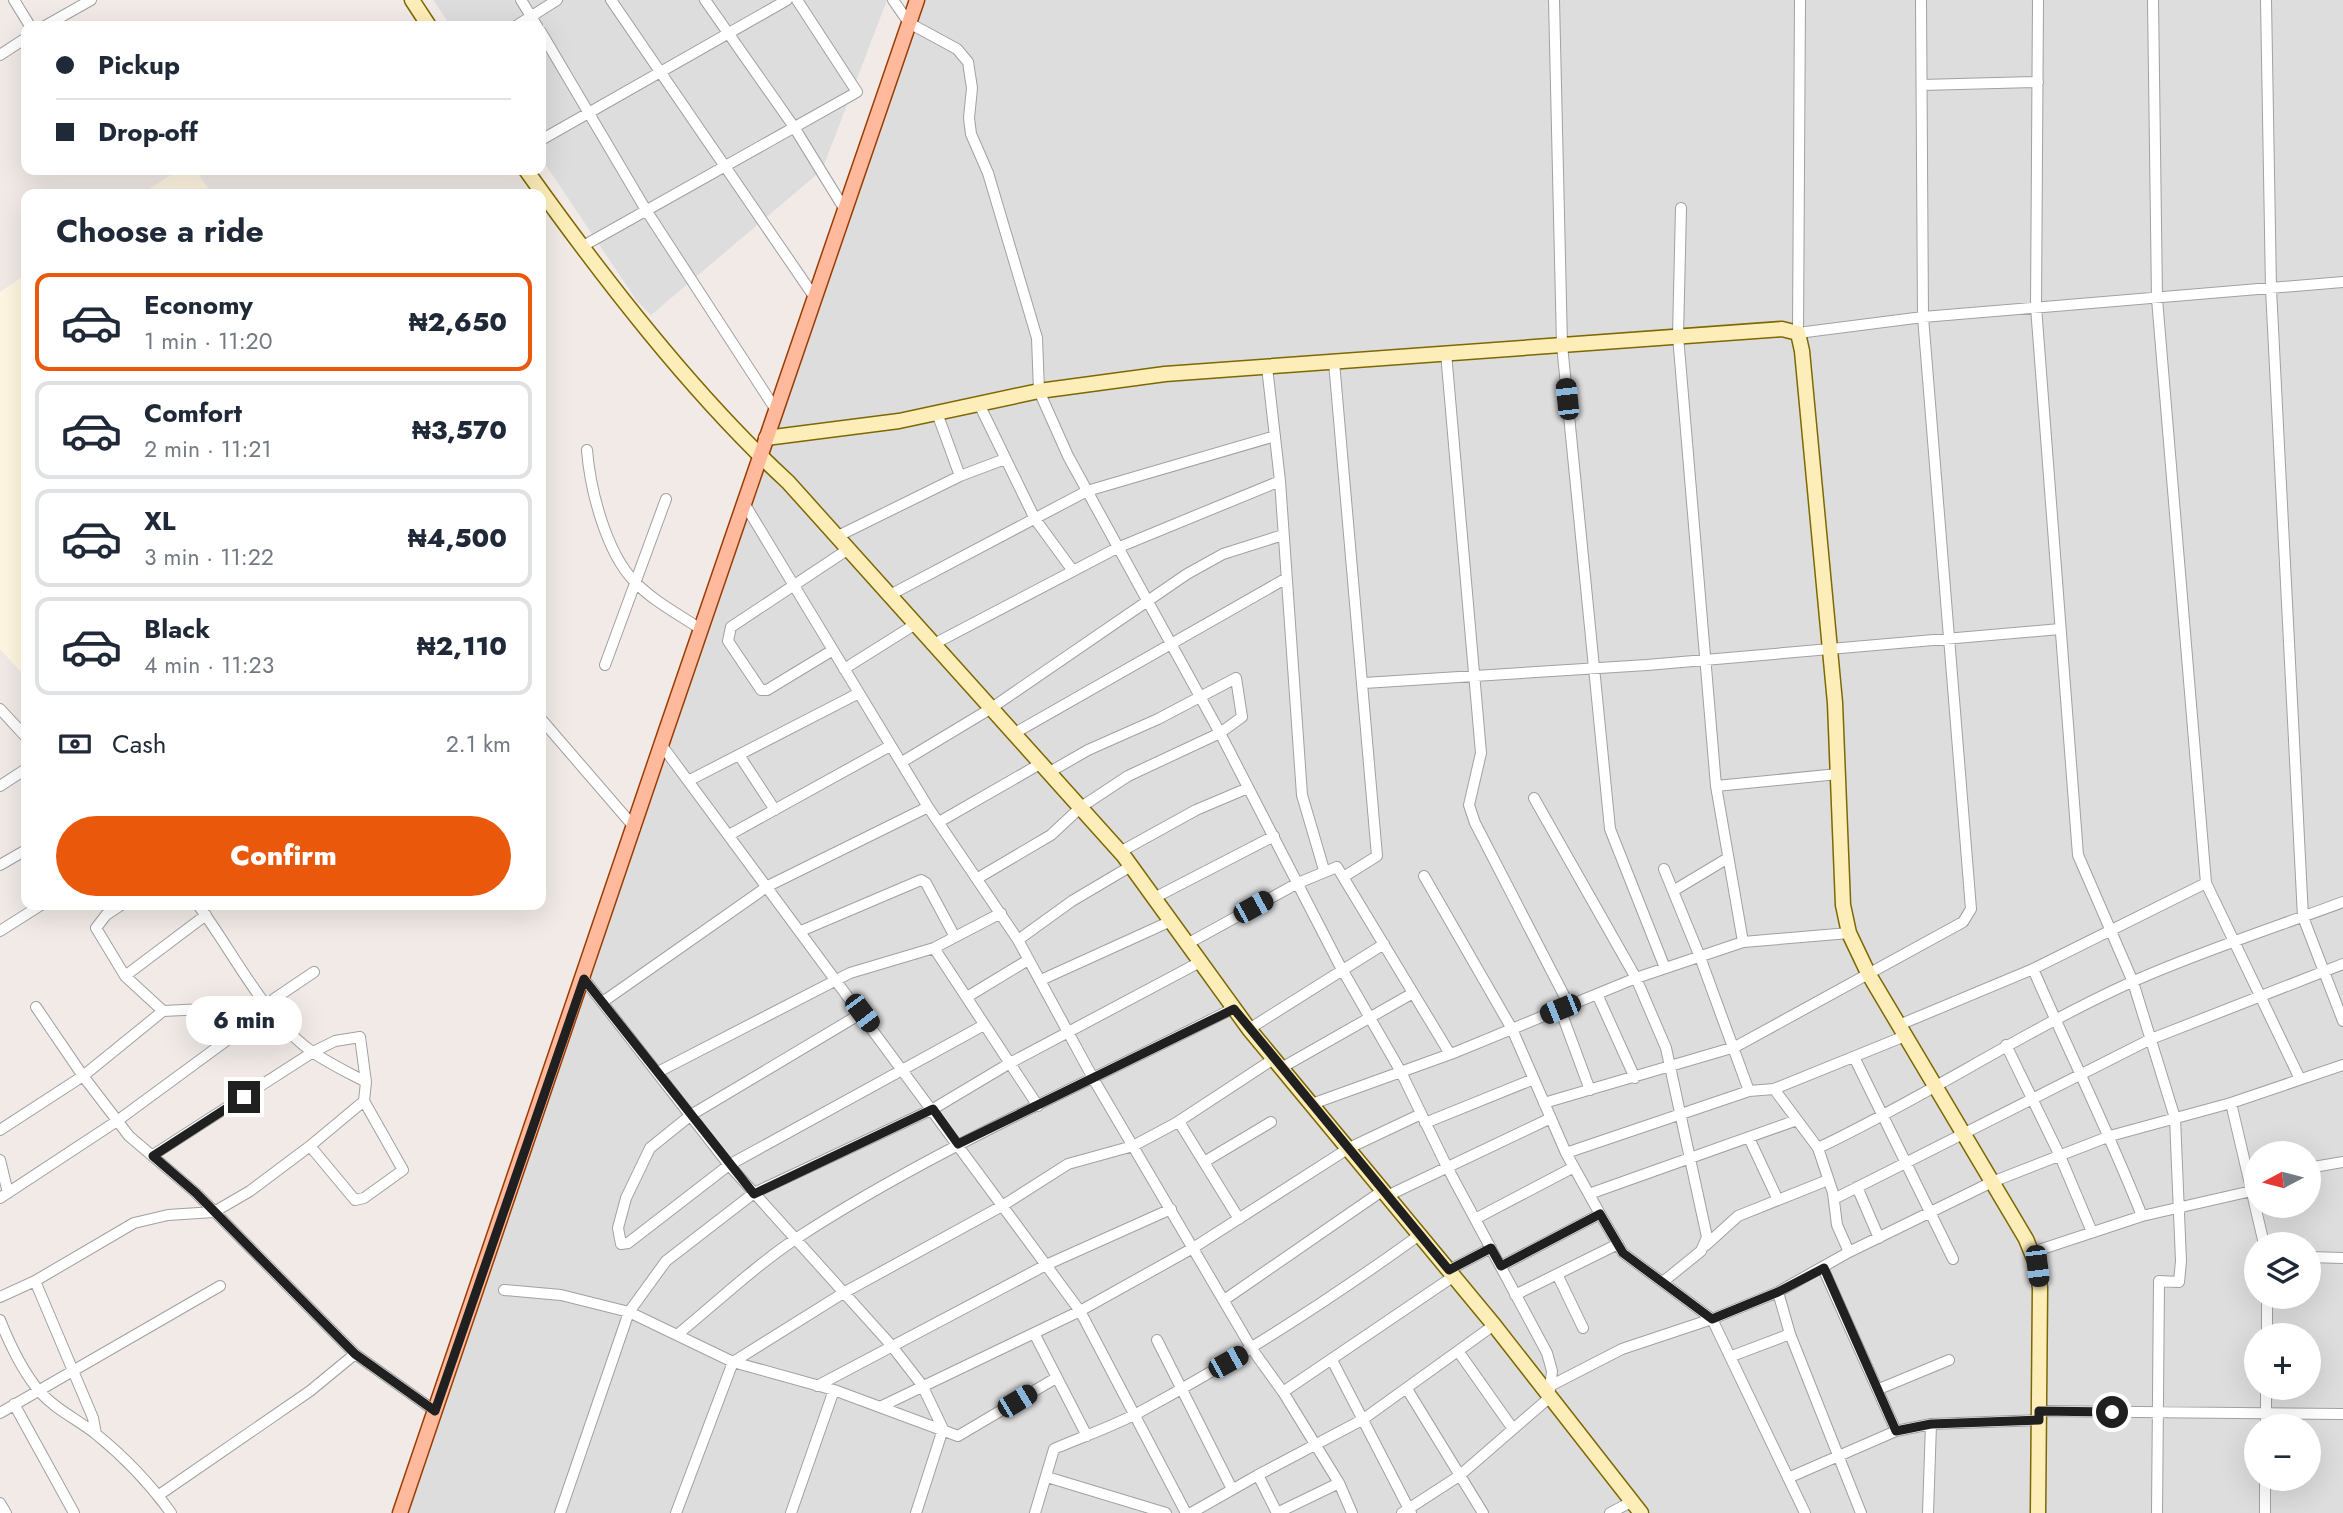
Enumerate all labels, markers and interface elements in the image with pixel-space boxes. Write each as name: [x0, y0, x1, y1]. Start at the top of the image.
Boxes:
text: Pickup: [98, 46, 180, 84]
text: Drop-off: [98, 113, 198, 151]
text: Choose a ride: [56, 208, 264, 254]
text: Economy: [144, 286, 253, 324]
icon: car: [60, 291, 123, 354]
text: ₦2,650: [409, 303, 507, 341]
text: 1 min · 11:20: [144, 324, 272, 358]
car: [1555, 377, 1580, 421]
text: Comfort: [144, 394, 242, 432]
icon: car: [60, 399, 123, 462]
text: ₦3,570: [412, 411, 507, 449]
text: 2 min · 11:21: [144, 432, 272, 466]
text: XL: [144, 502, 176, 540]
icon: car: [60, 507, 123, 570]
text: ₦4,500: [408, 519, 507, 557]
text: 3 min · 11:22: [144, 540, 274, 574]
text: Black: [144, 610, 210, 648]
icon: car: [60, 615, 123, 678]
text: ₦2,110: [417, 627, 507, 665]
text: 4 min · 11:23: [144, 648, 274, 682]
icon: cash: [56, 725, 94, 763]
text: Cash: [112, 725, 166, 763]
text: 2.1 km: [446, 727, 511, 761]
button: Confirm: [56, 816, 511, 896]
car: [1230, 888, 1277, 926]
car: [841, 990, 884, 1036]
car: [1537, 991, 1584, 1027]
callout: 6 min: [186, 996, 302, 1044]
text: 6 min: [213, 1003, 275, 1037]
route end: [228, 1081, 260, 1113]
north arrow: [2244, 1141, 2320, 1218]
map controls: [2244, 1141, 2321, 1491]
button: layers: [2244, 1232, 2321, 1309]
car: [2025, 1244, 2050, 1288]
button: +: [2244, 1323, 2321, 1400]
car: [1205, 1343, 1252, 1381]
car: [994, 1381, 1041, 1421]
route start: [2096, 1396, 2128, 1428]
button: −: [2244, 1414, 2321, 1491]

